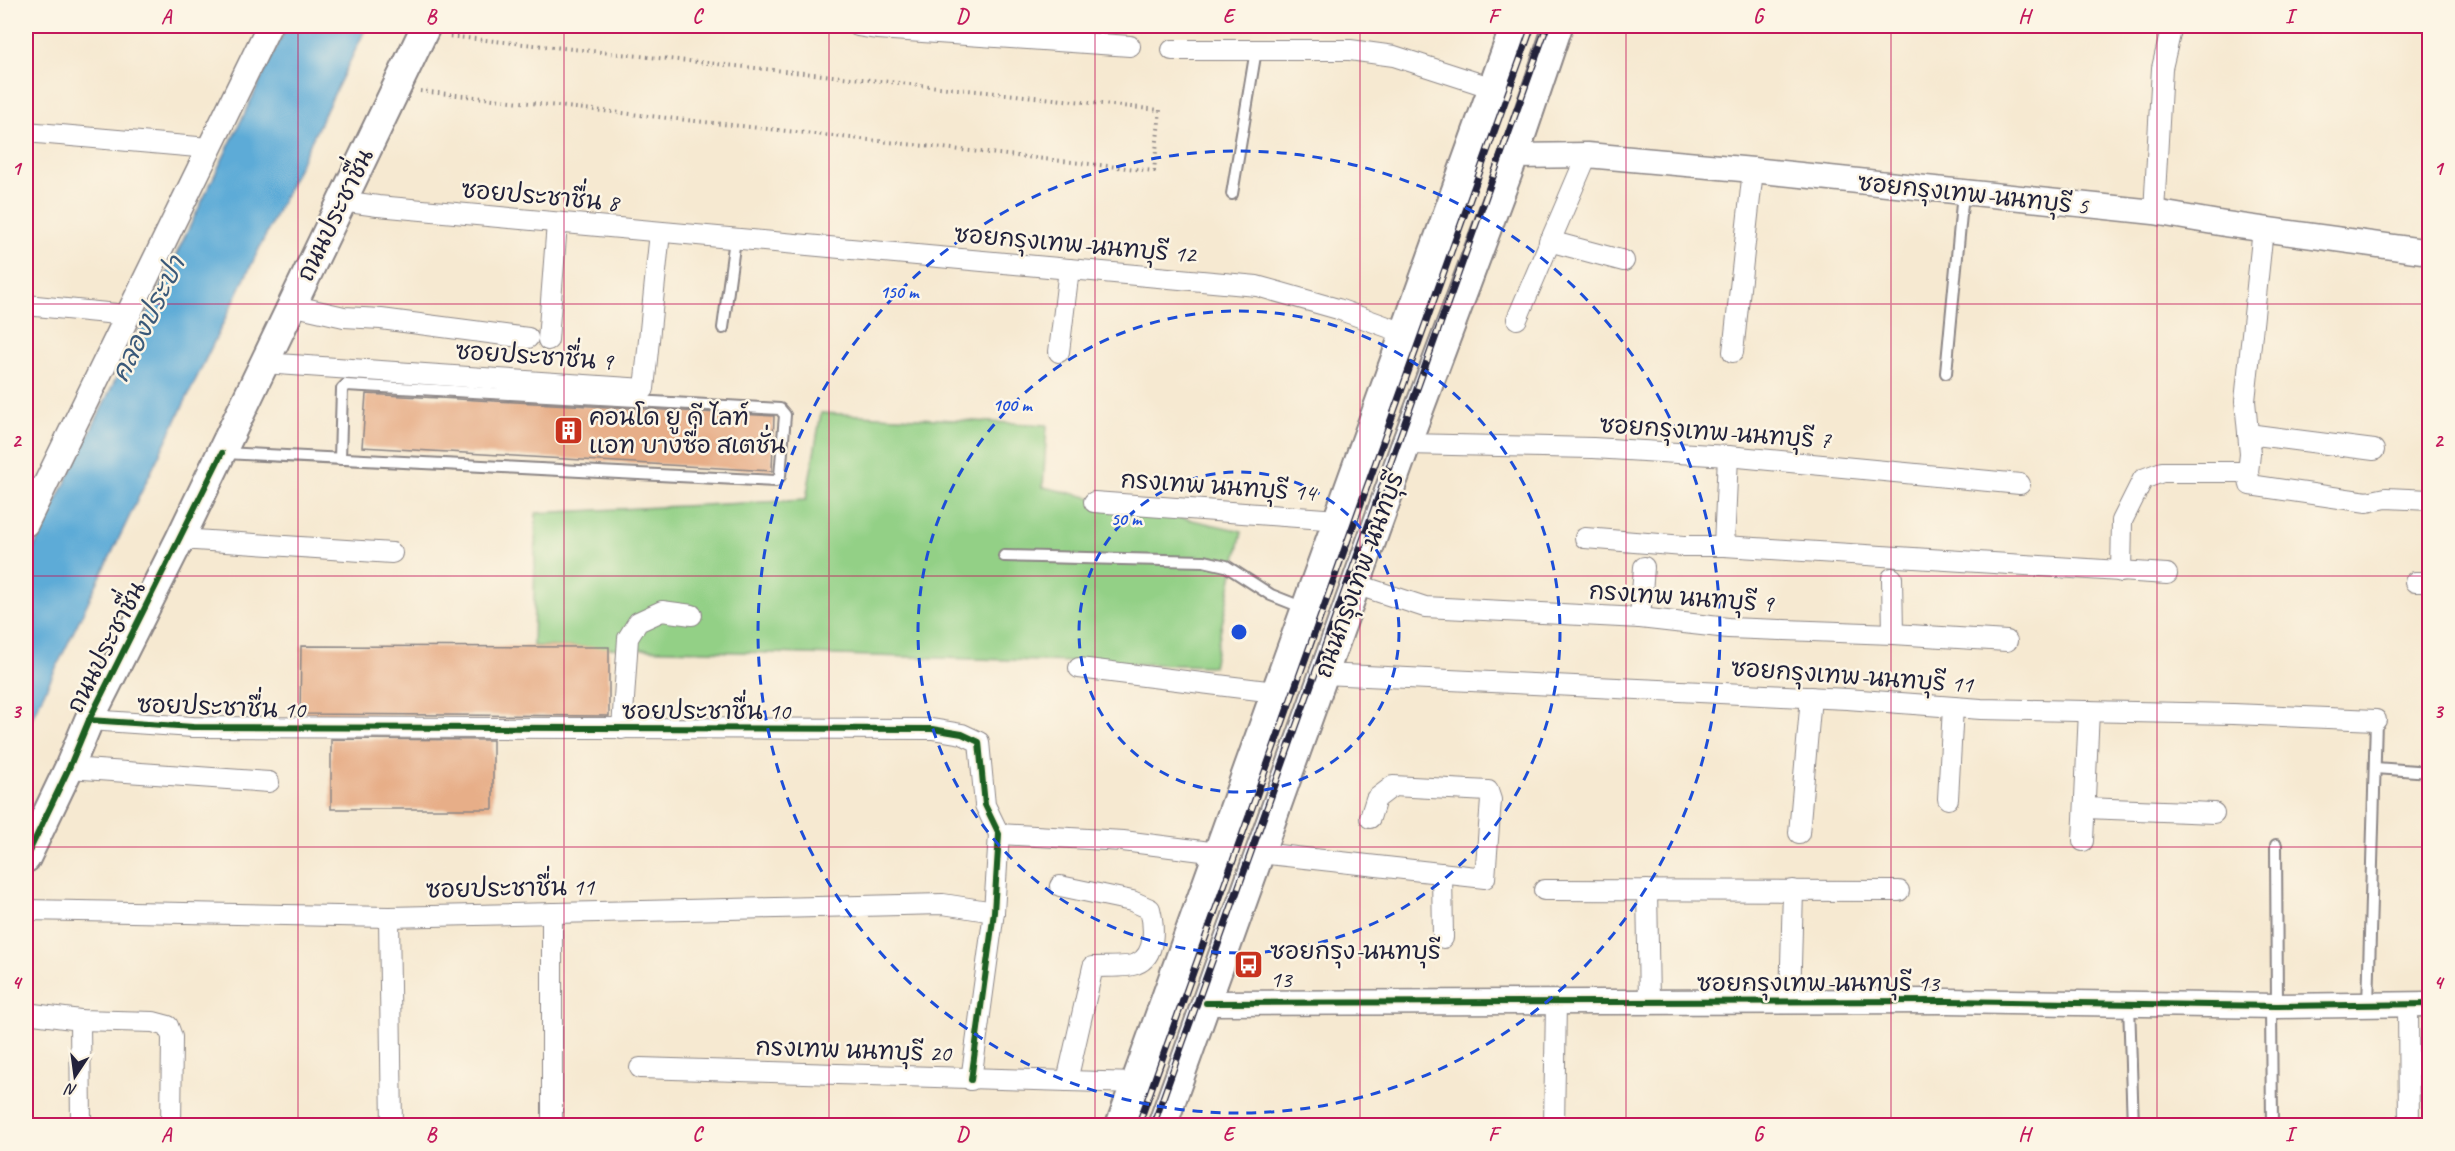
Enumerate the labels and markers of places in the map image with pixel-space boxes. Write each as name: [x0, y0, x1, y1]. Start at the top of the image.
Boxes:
place label: คอนโด ยู ดี ไลท์ แอท บางซื่อ สเตชั่น: [589, 401, 786, 460]
building icon: คอนโด ยู ดี ไลท์ แอท บางซื่อ สเตชั่น: [552, 415, 584, 447]
centre of rings: [1229, 622, 1249, 642]
place label: ซอยกรุง-นนทบุรี 13: [1270, 936, 1441, 994]
bus stop icon: ซอยกรุง-นนทบุรี 13: [1233, 949, 1265, 981]

